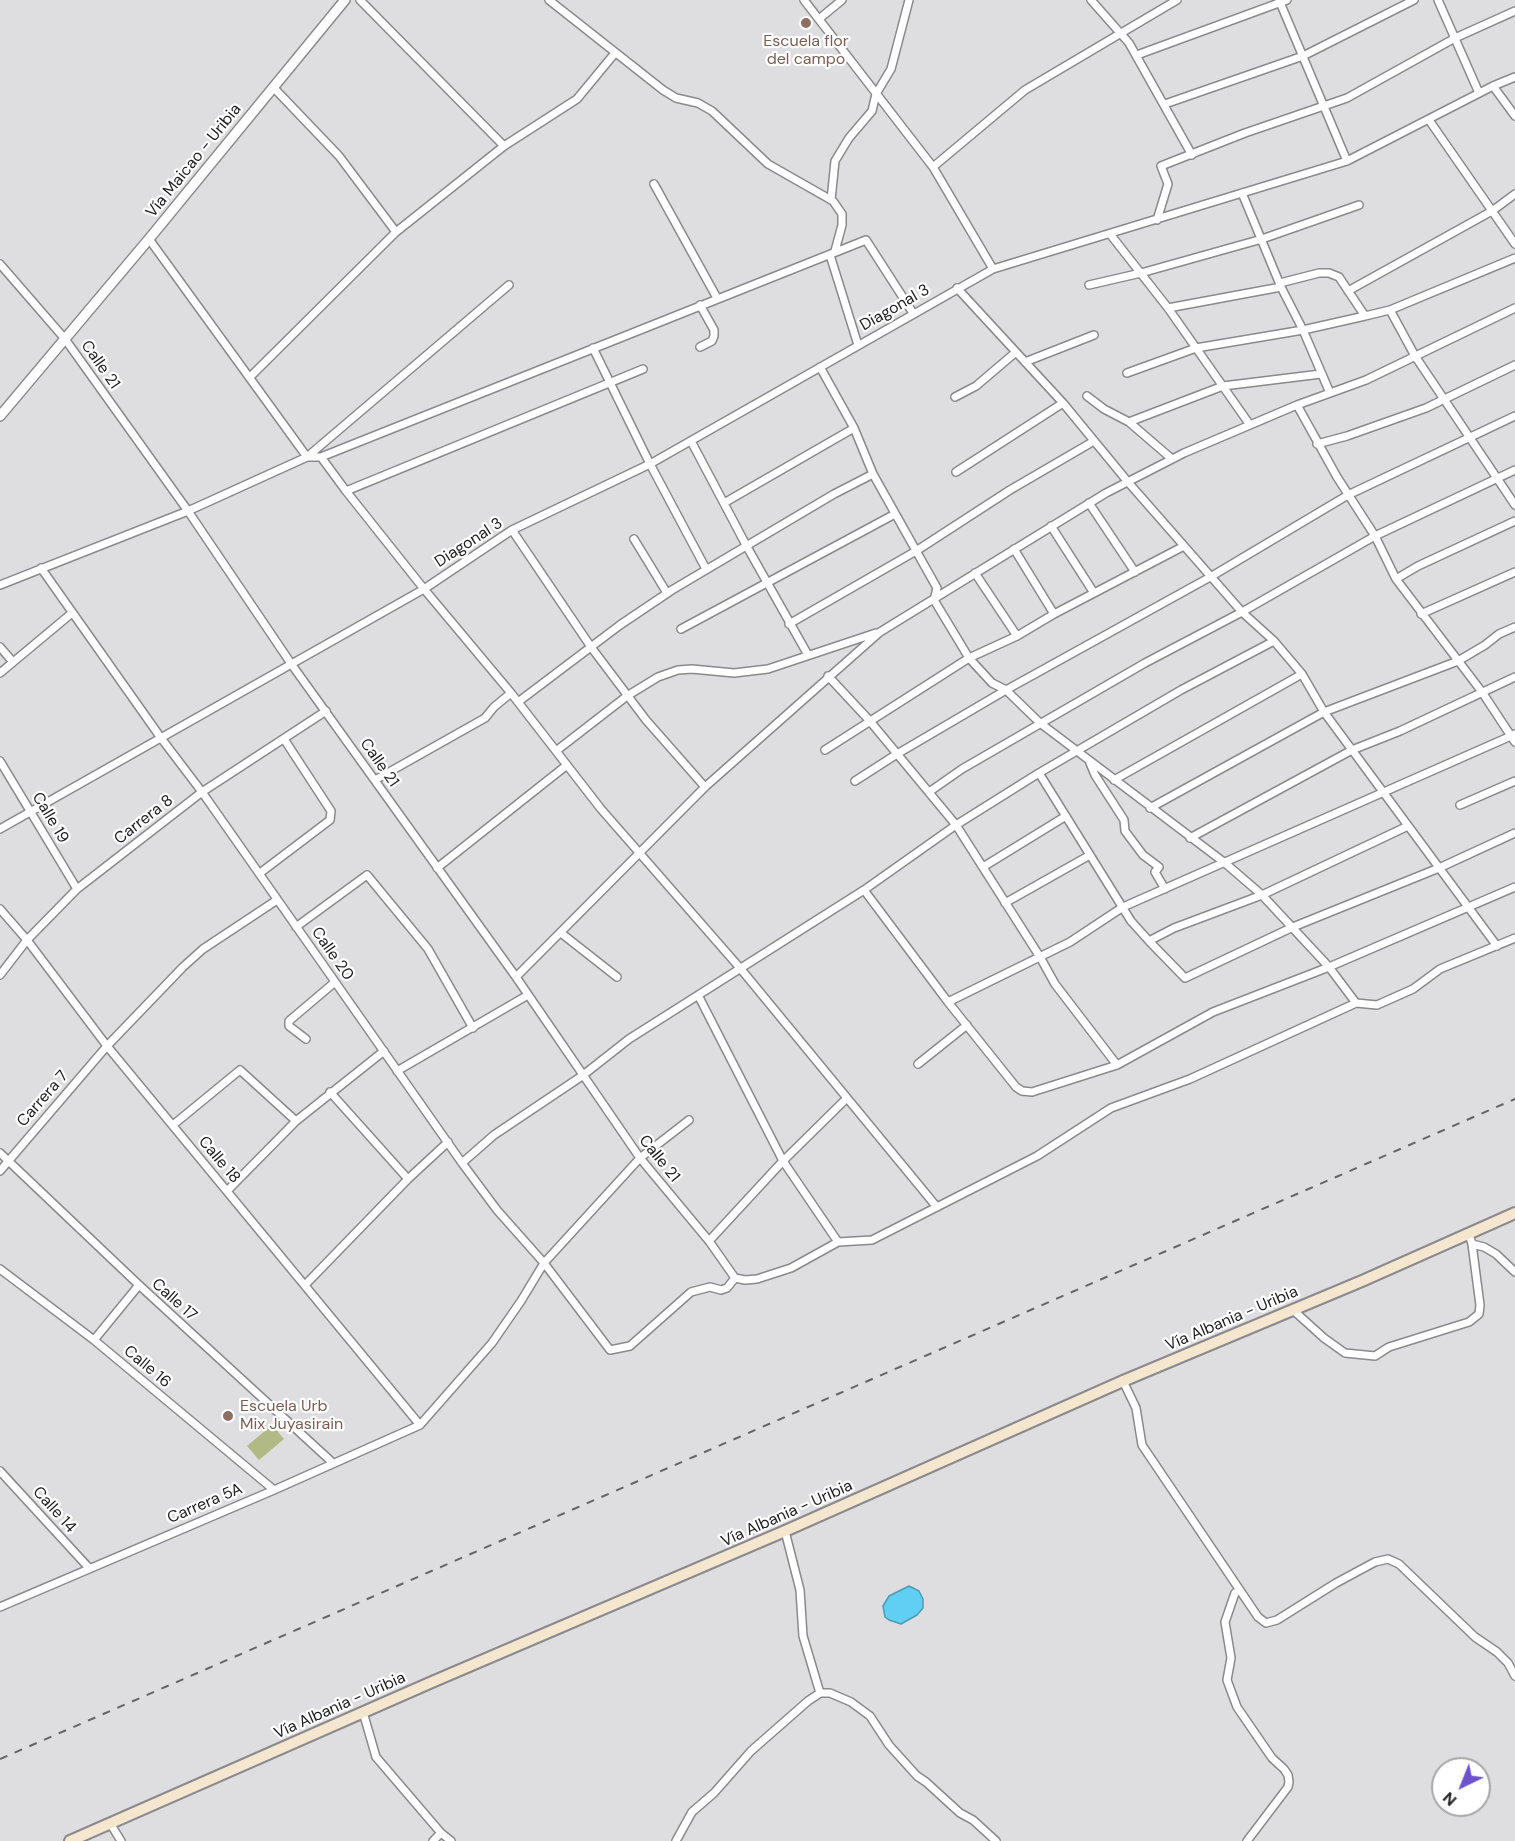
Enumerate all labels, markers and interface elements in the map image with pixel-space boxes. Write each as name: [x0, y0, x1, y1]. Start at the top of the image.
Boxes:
marker: Escuela flor del campo: [799, 16, 813, 30]
place label: Escuela flor del campo: [763, 32, 849, 70]
street label: Vía Maicao - Uribia: [142, 100, 246, 222]
street label: Diagonal 3: [857, 280, 933, 336]
street label: Calle 21: [76, 337, 124, 393]
street label: Diagonal 3: [432, 514, 506, 572]
street label: Calle 21: [355, 735, 403, 791]
street label: Calle 19: [27, 789, 73, 847]
street label: Carrera 8: [111, 791, 177, 849]
street label: Calle 20: [307, 924, 357, 984]
street label: Carrera 7: [13, 1067, 73, 1131]
street label: Calle 21: [634, 1132, 684, 1186]
street label: Calle 18: [194, 1133, 244, 1187]
street label: Calle 17: [147, 1275, 201, 1325]
street label: Vía Albania - Uribia: [1163, 1282, 1301, 1356]
street label: Calle 16: [119, 1342, 175, 1392]
place label: Escuela Urb Mix Juyasirain: [240, 1397, 343, 1435]
marker: Escuela Urb Mix Juyasirain: [221, 1409, 235, 1423]
street label: Vía Albania - Uribia: [718, 1476, 856, 1552]
street label: Carrera 5A: [165, 1480, 245, 1528]
street label: Calle 14: [28, 1483, 80, 1537]
street label: Vía Albania - Uribia: [271, 1668, 409, 1744]
north arrow: [1431, 1757, 1491, 1817]
text: N: [1438, 1787, 1461, 1811]

